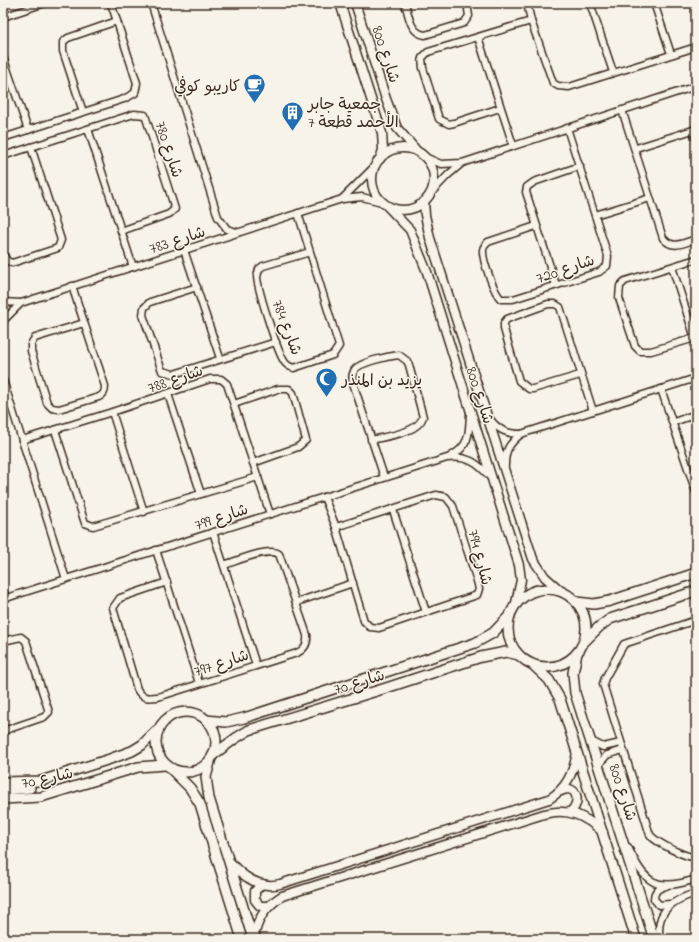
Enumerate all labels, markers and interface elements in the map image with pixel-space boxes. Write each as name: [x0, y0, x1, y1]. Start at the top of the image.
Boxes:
street label: شارع 800: [365, 23, 406, 86]
cafe icon: كاريبو كوفي: [242, 72, 268, 105]
place label: كاريبو كوفي: [174, 75, 240, 99]
place label: جمعية جابر الأحمد قطعة 7: [306, 93, 399, 135]
building icon: جمعية جابر الأحمد قطعة 7: [279, 99, 305, 132]
street label: شارع 780: [148, 118, 188, 181]
street label: شارع 783: [146, 221, 209, 261]
street label: شارع 720: [533, 249, 598, 291]
street label: شارع 784: [265, 296, 308, 359]
street label: شارع 788: [145, 359, 207, 401]
street label: شارع 800: [459, 364, 500, 427]
mosque icon: يزيد بن المنذر: [314, 366, 340, 399]
place label: يزيد بن المنذر: [340, 369, 422, 393]
street label: شارع 799: [192, 498, 251, 538]
street label: شارع 794: [460, 527, 498, 588]
street label: شارع 797: [191, 644, 252, 684]
street label: شارع 70: [331, 664, 388, 702]
street label: شارع 800: [602, 761, 643, 824]
street label: شارع 70: [19, 762, 75, 796]

